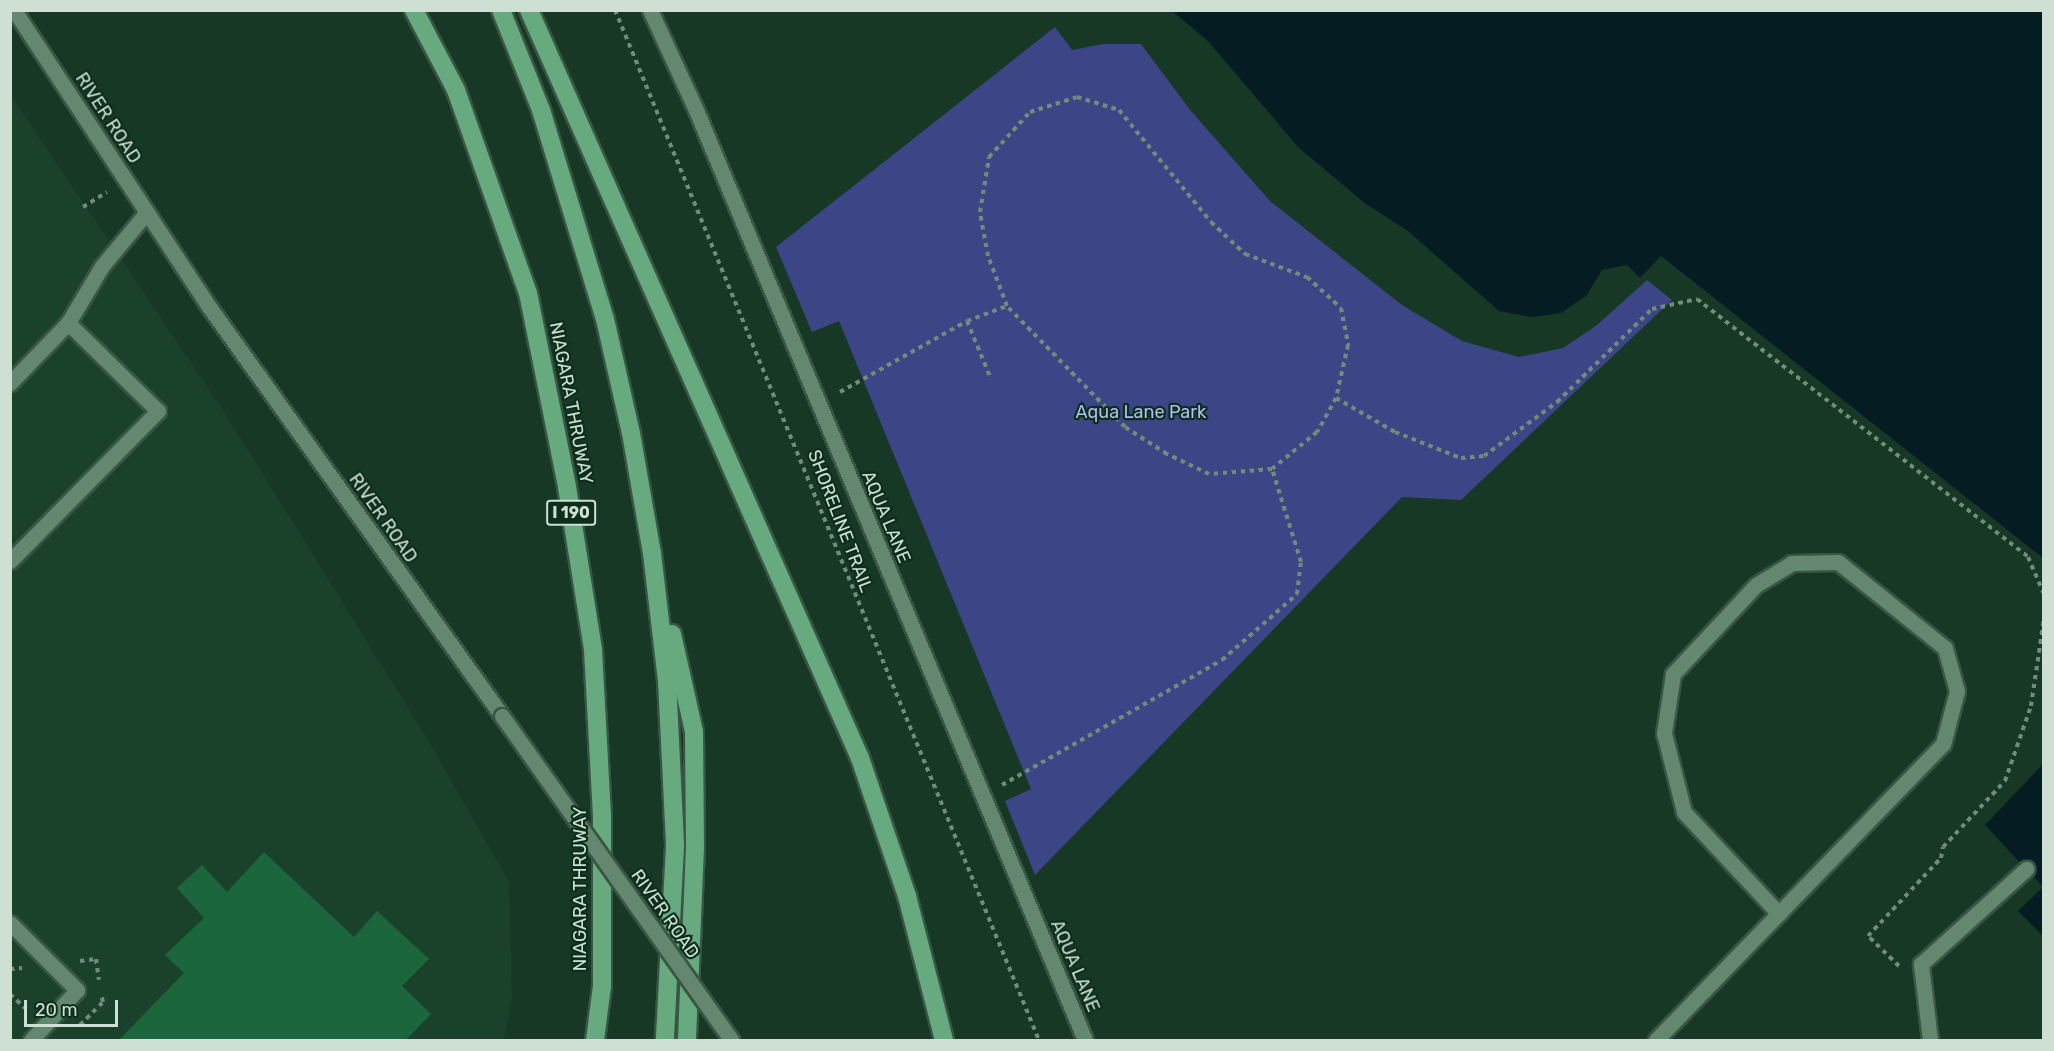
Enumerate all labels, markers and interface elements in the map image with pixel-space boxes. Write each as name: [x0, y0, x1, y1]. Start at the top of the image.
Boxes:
street label: RIVER ROAD: [71, 69, 145, 167]
street label: NIAGARA THRUWAY: [545, 320, 597, 486]
park label: Aqua Lane Park: [1076, 401, 1206, 423]
street label: SHORELINE TRAIL: [803, 447, 877, 595]
street label: AQUA LANE: [857, 467, 915, 567]
street label: RIVER ROAD: [344, 469, 422, 567]
road number: I 190: [546, 500, 596, 526]
street label: NIAGARA THRUWAY: [569, 806, 591, 972]
street label: RIVER ROAD: [626, 865, 704, 963]
street label: AQUA LANE: [1046, 916, 1104, 1016]
scale bar: [27, 988, 122, 1026]
text: 20 m: [35, 999, 77, 1021]

